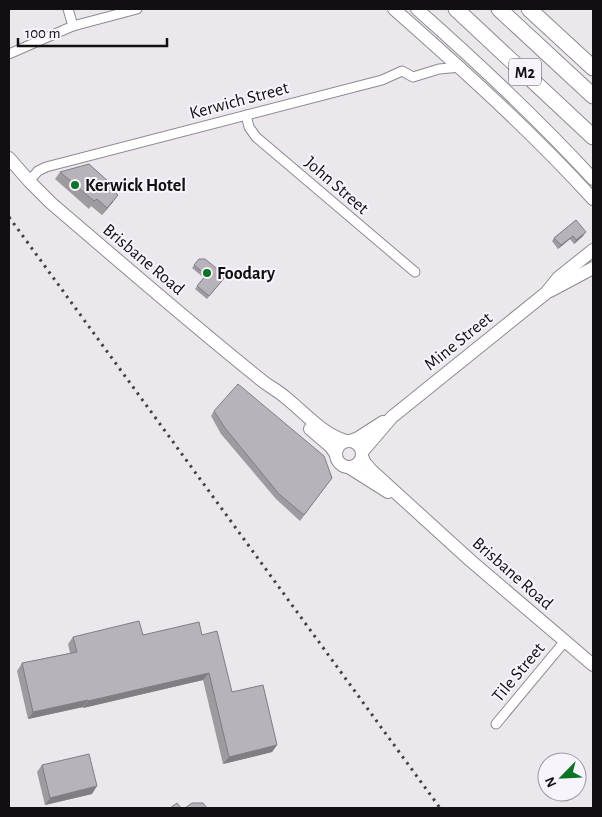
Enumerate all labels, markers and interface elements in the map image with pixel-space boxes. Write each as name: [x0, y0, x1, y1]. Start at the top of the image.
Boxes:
scale bar: [18, 15, 166, 47]
text: 100 m: [25, 26, 60, 41]
road number: M2: [509, 58, 541, 86]
street label: Kerwich Street: [188, 79, 291, 123]
street label: John Street: [301, 153, 372, 218]
place label: Kerwick Hotel: [85, 177, 186, 195]
marker: Kerwick Hotel: [69, 179, 81, 191]
street label: Brisbane Road: [99, 221, 187, 299]
place label: Foodary: [217, 265, 276, 283]
marker: Foodary: [201, 267, 213, 279]
street label: Mine Street: [421, 309, 496, 374]
street label: Brisbane Road: [469, 534, 556, 613]
street label: Tile Street: [489, 639, 549, 706]
north arrow: [537, 752, 587, 802]
text: N: [543, 775, 559, 789]

